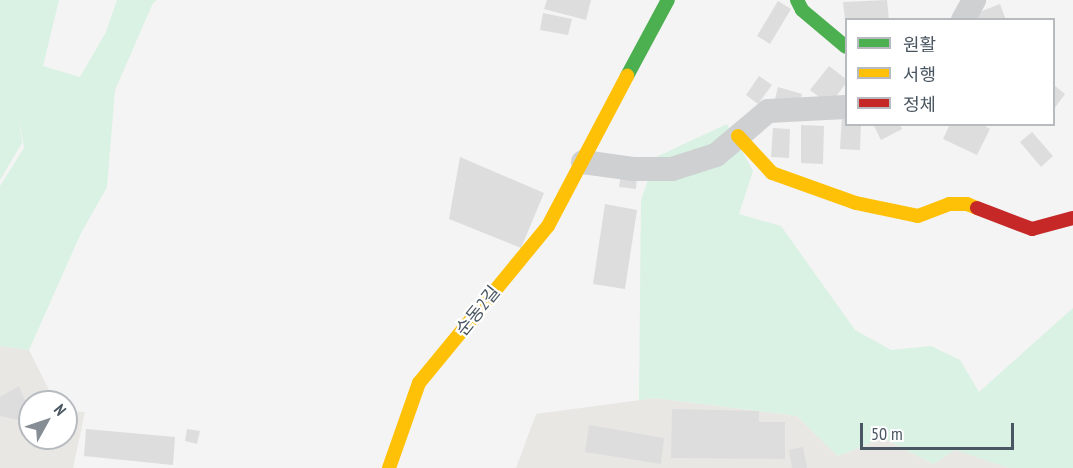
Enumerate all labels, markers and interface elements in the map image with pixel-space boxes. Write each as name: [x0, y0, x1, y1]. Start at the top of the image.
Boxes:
legend: [845, 18, 1055, 126]
text: 원활: [903, 33, 936, 56]
text: 서행: [903, 63, 936, 86]
text: 정체: [903, 93, 936, 116]
street label: 순동2길: [451, 282, 505, 340]
north arrow: [18, 390, 78, 450]
text: N: [50, 400, 71, 419]
scale bar: [863, 411, 1018, 449]
text: 50 m: [871, 422, 903, 445]

